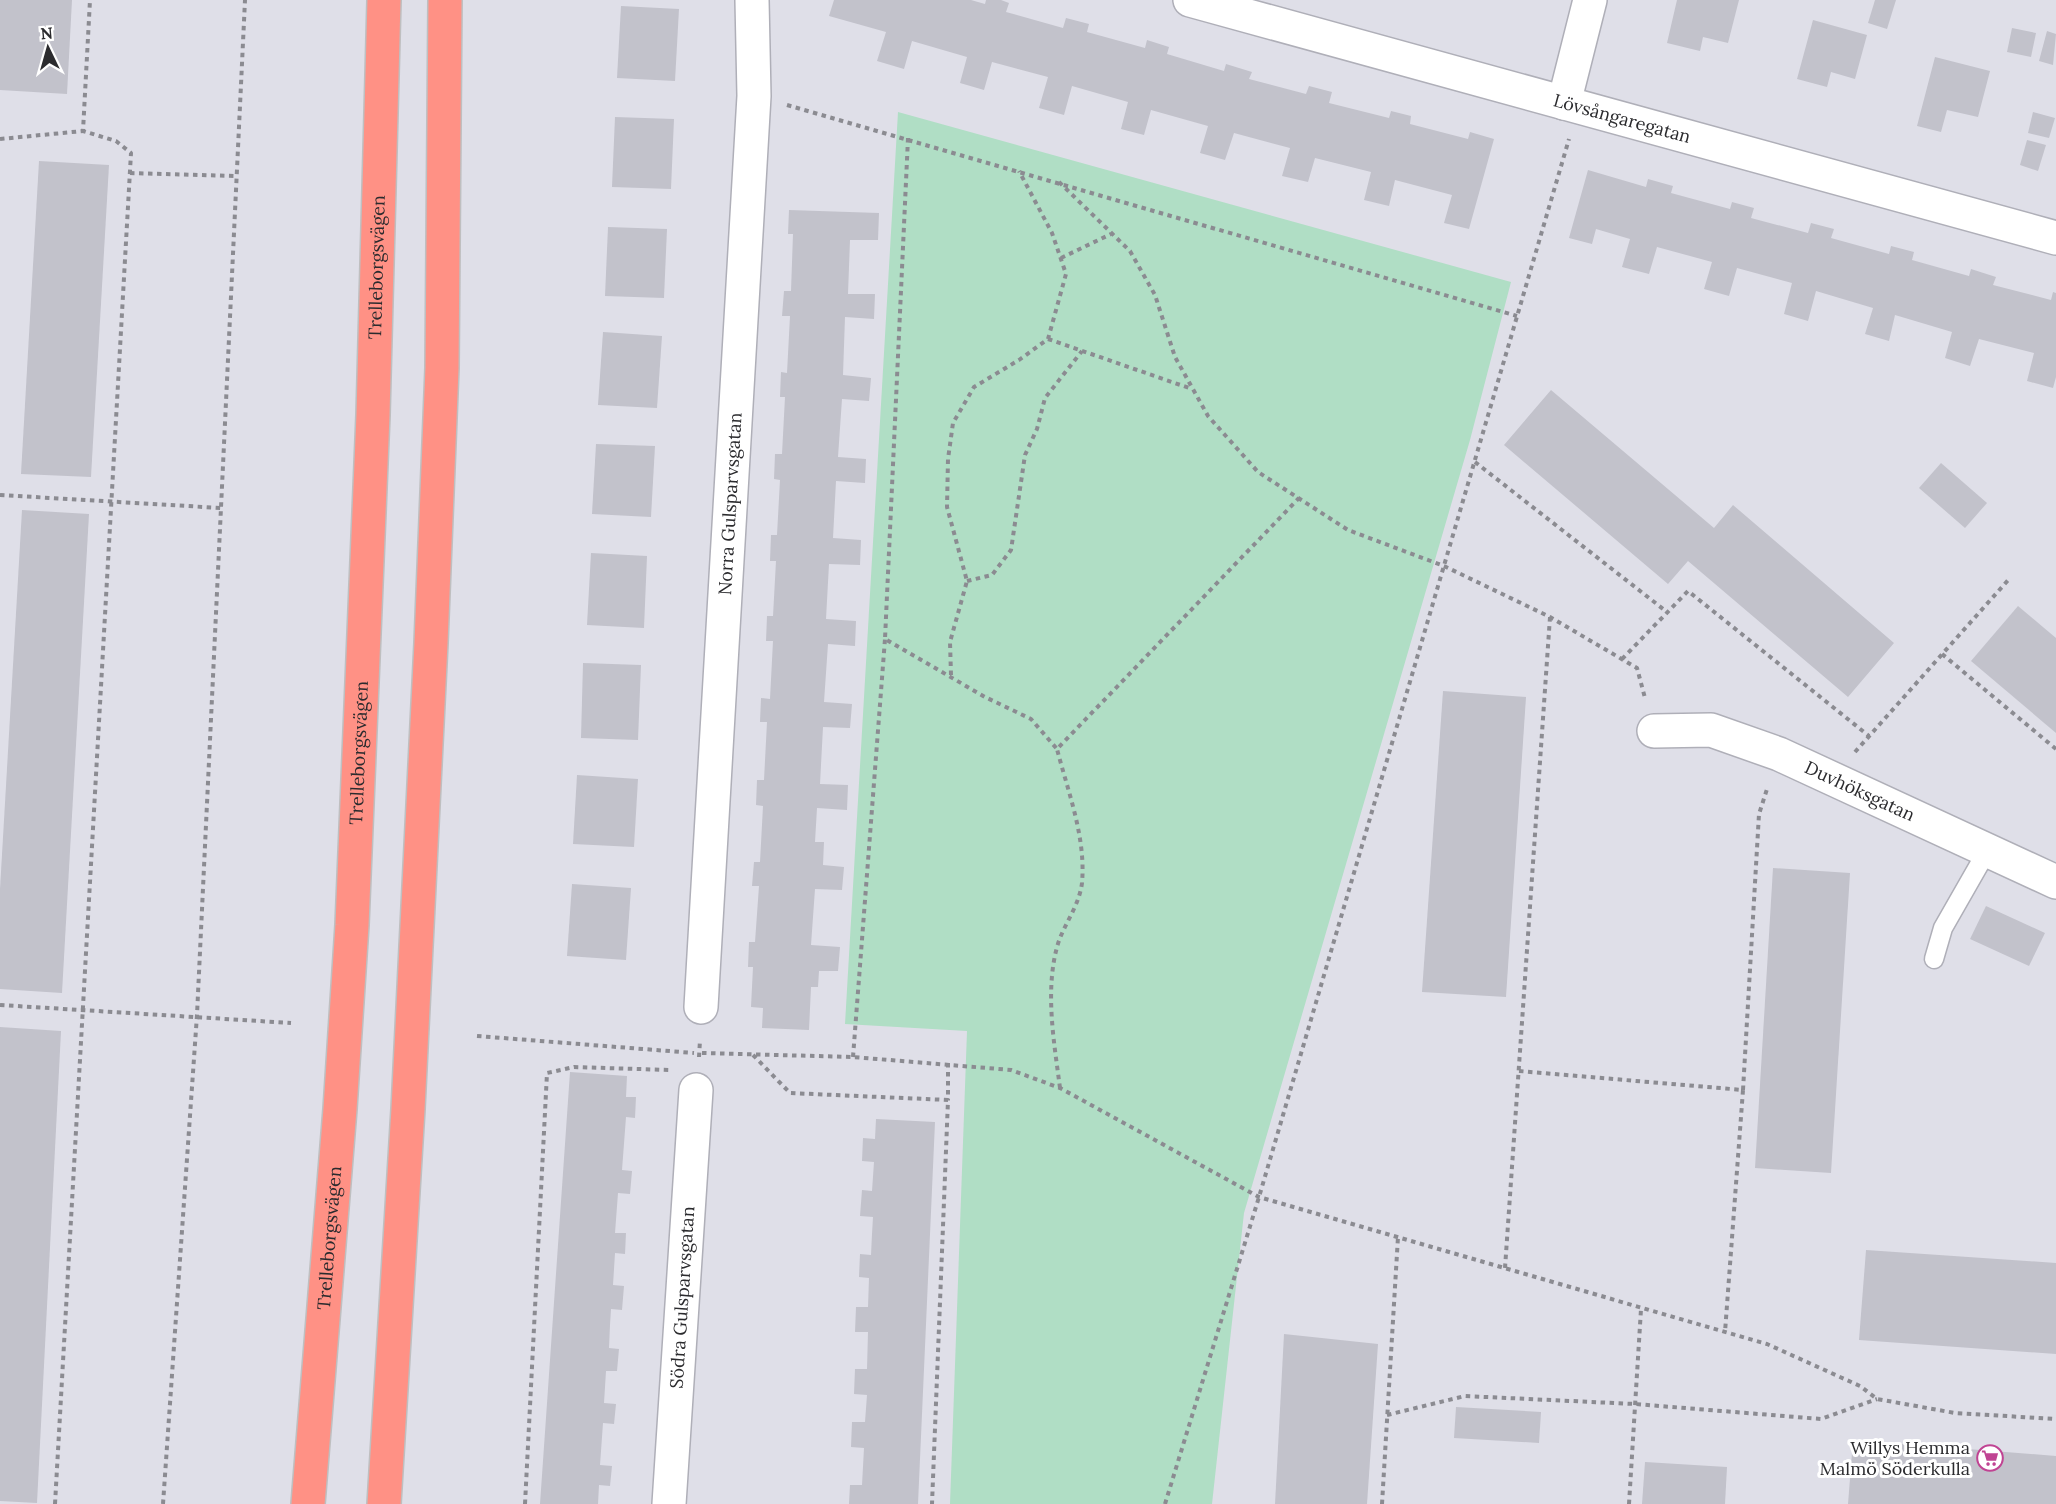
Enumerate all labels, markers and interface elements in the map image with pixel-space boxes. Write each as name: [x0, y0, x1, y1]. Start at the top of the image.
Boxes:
north arrow: [18, 18, 78, 78]
text: N: [40, 23, 54, 44]
street label: Lövsångaregatan: [1551, 88, 1693, 148]
street label: Trelleborgsvägen: [363, 195, 390, 339]
street label: Norra Gulsparvsgatan: [713, 412, 747, 596]
street label: Trelleborgsvägen: [344, 680, 373, 825]
street label: Duvhöksgatan: [1801, 755, 1919, 826]
street label: Trelleborgsvägen: [312, 1165, 346, 1311]
street label: Södra Gulsparvsgatan: [665, 1205, 699, 1389]
place label: Willys Hemma Malmö Söderkulla: [1819, 1436, 1970, 1480]
supermarket icon: Willys Hemma Malmö Söderkulla: [1975, 1443, 2005, 1473]

